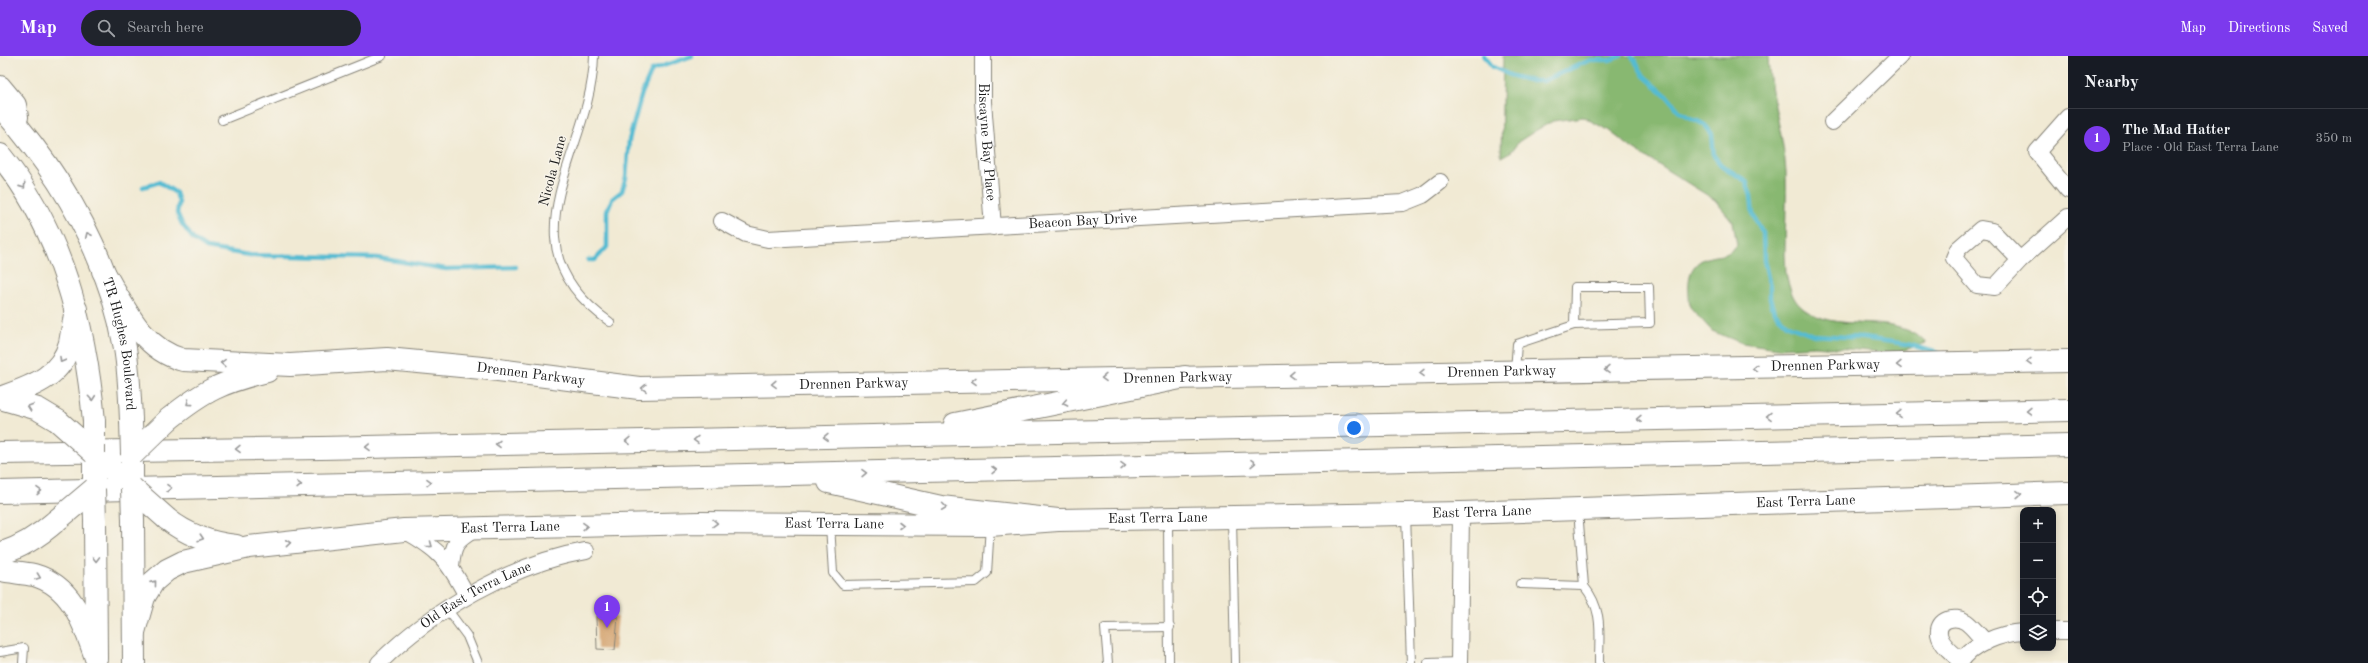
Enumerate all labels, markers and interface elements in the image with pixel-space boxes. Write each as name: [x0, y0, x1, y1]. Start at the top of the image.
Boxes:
search box: [81, 10, 361, 46]
icon: search: [95, 17, 117, 39]
text: Map: [20, 19, 57, 38]
text: Search here: [127, 21, 204, 36]
text: Map: [2180, 21, 2206, 35]
text: Directions: [2228, 21, 2290, 35]
text: Saved: [2312, 21, 2348, 35]
text: Nearby: [2084, 74, 2139, 91]
street label: Biscayne Bay Place: [976, 83, 998, 201]
text: The Mad Hatter: [2122, 123, 2230, 138]
text: 1: [2093, 132, 2101, 145]
text: 350 m: [2315, 132, 2352, 145]
street label: Nicola Lane: [537, 134, 569, 208]
text: Place · Old East Terra Lane: [2122, 141, 2279, 154]
one-way arrow: [18, 182, 25, 189]
street label: Beacon Bay Drive: [1028, 211, 1137, 231]
one-way arrow: [85, 232, 93, 240]
street label: TR Hughes Boulevard: [100, 276, 138, 411]
one-way arrow: [60, 356, 67, 363]
one-way arrow: [220, 358, 226, 367]
street label: Drennen Parkway: [1771, 358, 1881, 374]
one-way arrow: [2026, 358, 2032, 366]
street label: Drennen Parkway: [476, 360, 586, 388]
one-way arrow: [1896, 361, 1902, 369]
one-way arrow: [1752, 363, 1758, 372]
street label: Drennen Parkway: [1447, 364, 1557, 380]
one-way arrow: [1604, 366, 1610, 374]
one-way arrow: [1419, 369, 1425, 377]
street label: Drennen Parkway: [1123, 370, 1233, 386]
one-way arrow: [1289, 371, 1295, 379]
one-way arrow: [1101, 374, 1107, 382]
street label: Drennen Parkway: [799, 376, 909, 392]
one-way arrow: [971, 376, 977, 385]
one-way arrow: [771, 380, 777, 388]
one-way arrow: [641, 384, 647, 392]
one-way arrow: [87, 395, 96, 401]
one-way arrow: [1062, 398, 1068, 406]
one-way arrow: [186, 399, 193, 406]
one-way arrow: [27, 403, 34, 411]
one-way arrow: [2026, 406, 2032, 415]
one-way arrow: [1896, 409, 1902, 418]
one-way arrow: [1766, 412, 1772, 421]
one-way arrow: [1636, 415, 1642, 424]
your location: [1344, 418, 1364, 438]
one-way arrow: [823, 433, 829, 441]
one-way arrow: [693, 436, 699, 444]
one-way arrow: [625, 437, 631, 446]
one-way arrow: [495, 440, 501, 448]
one-way arrow: [365, 443, 371, 451]
one-way arrow: [235, 445, 241, 453]
one-way arrow: [1250, 459, 1256, 467]
one-way arrow: [1120, 462, 1126, 470]
one-way arrow: [991, 465, 997, 474]
one-way arrow: [861, 469, 867, 477]
one-way arrow: [426, 478, 432, 486]
one-way arrow: [296, 481, 302, 489]
one-way arrow: [166, 484, 172, 492]
one-way arrow: [36, 487, 42, 495]
one-way arrow: [2016, 490, 2022, 498]
street label: East Terra Lane: [1756, 493, 1856, 510]
one-way arrow: [941, 502, 947, 511]
street label: East Terra Lane: [1432, 504, 1532, 521]
map controls: [2020, 507, 2056, 651]
button: +: [2020, 507, 2056, 543]
street label: East Terra Lane: [1108, 510, 1208, 526]
street label: East Terra Lane: [784, 517, 884, 531]
street label: East Terra Lane: [460, 519, 560, 536]
one-way arrow: [712, 519, 718, 527]
one-way arrow: [582, 521, 588, 530]
one-way arrow: [898, 521, 904, 529]
one-way arrow: [197, 533, 204, 542]
one-way arrow: [285, 539, 291, 548]
one-way arrow: [426, 541, 433, 548]
button: −: [2020, 543, 2056, 579]
one-way arrow: [91, 556, 100, 562]
street label: Old East Terra Lane: [418, 560, 533, 632]
one-way arrow: [35, 573, 42, 581]
button: locate: [2020, 579, 2056, 615]
one-way arrow: [149, 581, 156, 588]
pin: 1: [594, 595, 620, 628]
button: layers: [2020, 615, 2056, 651]

